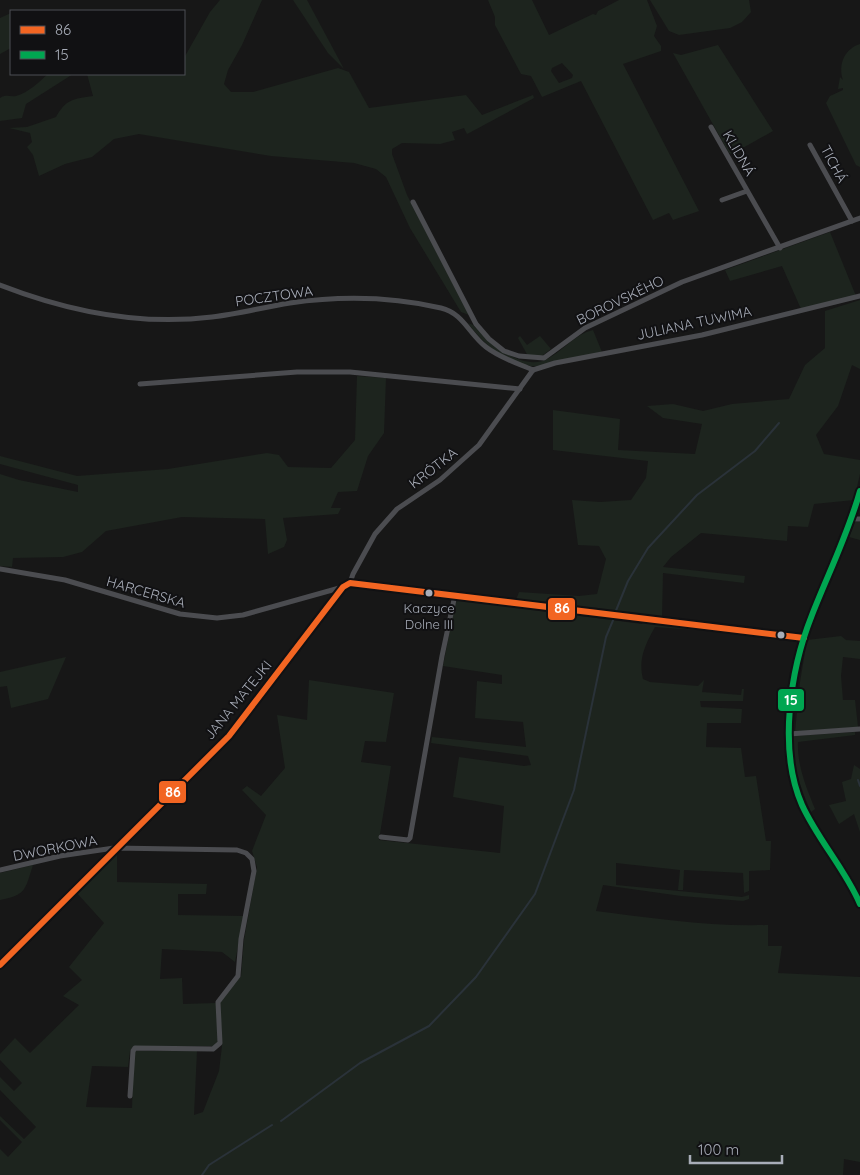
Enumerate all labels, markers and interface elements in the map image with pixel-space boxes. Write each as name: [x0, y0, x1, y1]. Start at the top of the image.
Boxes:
legend: [10, 10, 185, 75]
text: 86: [55, 20, 71, 39]
text: 15: [55, 45, 69, 64]
street label: KLIDNÁ: [719, 127, 759, 179]
street label: TICHÁ: [817, 142, 851, 186]
street label: BOROVSKÉHO: [573, 271, 667, 329]
street label: POCZTOWA: [234, 282, 314, 310]
street label: JULIANA TUWIMA: [635, 302, 753, 344]
street label: KRÓTKA: [405, 444, 461, 492]
street label: HARCERSKA: [104, 572, 188, 612]
marker: Kaczyce Dolne III: [424, 588, 434, 598]
line badge: 86: [547, 597, 576, 621]
text: 86: [554, 599, 570, 617]
place label: Kaczyce Dolne III: [403, 600, 455, 632]
unlabelled marker: [776, 630, 786, 640]
street label: JANA MATEJKI: [200, 657, 276, 743]
line badge: 15: [777, 688, 805, 712]
text: 15: [784, 691, 798, 709]
line badge: 86: [158, 780, 187, 804]
text: 86: [165, 783, 181, 801]
street label: DWORKOWA: [11, 831, 99, 865]
scale bar: [690, 1132, 782, 1164]
text: 100 m: [698, 1140, 739, 1159]

